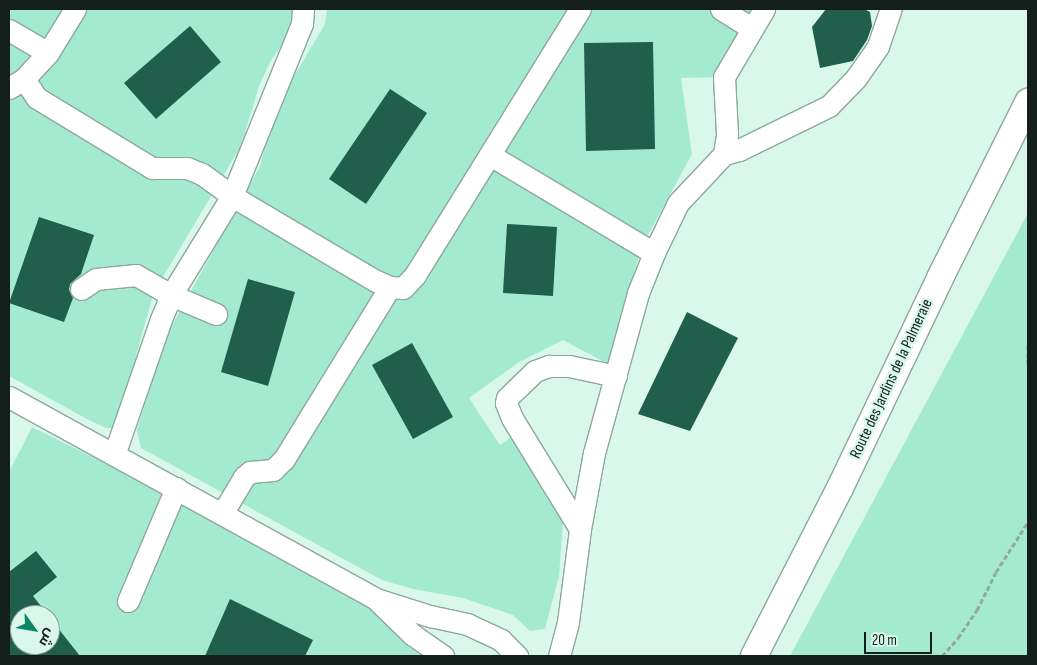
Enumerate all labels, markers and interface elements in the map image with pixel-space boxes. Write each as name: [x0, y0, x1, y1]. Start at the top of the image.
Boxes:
street label: Route des Jardins de la Palmeraie: [847, 296, 937, 462]
north arrow: [10, 605, 60, 655]
scale bar: [867, 622, 934, 654]
text: ش: [35, 626, 59, 650]
text: 20 m: [872, 631, 897, 650]

